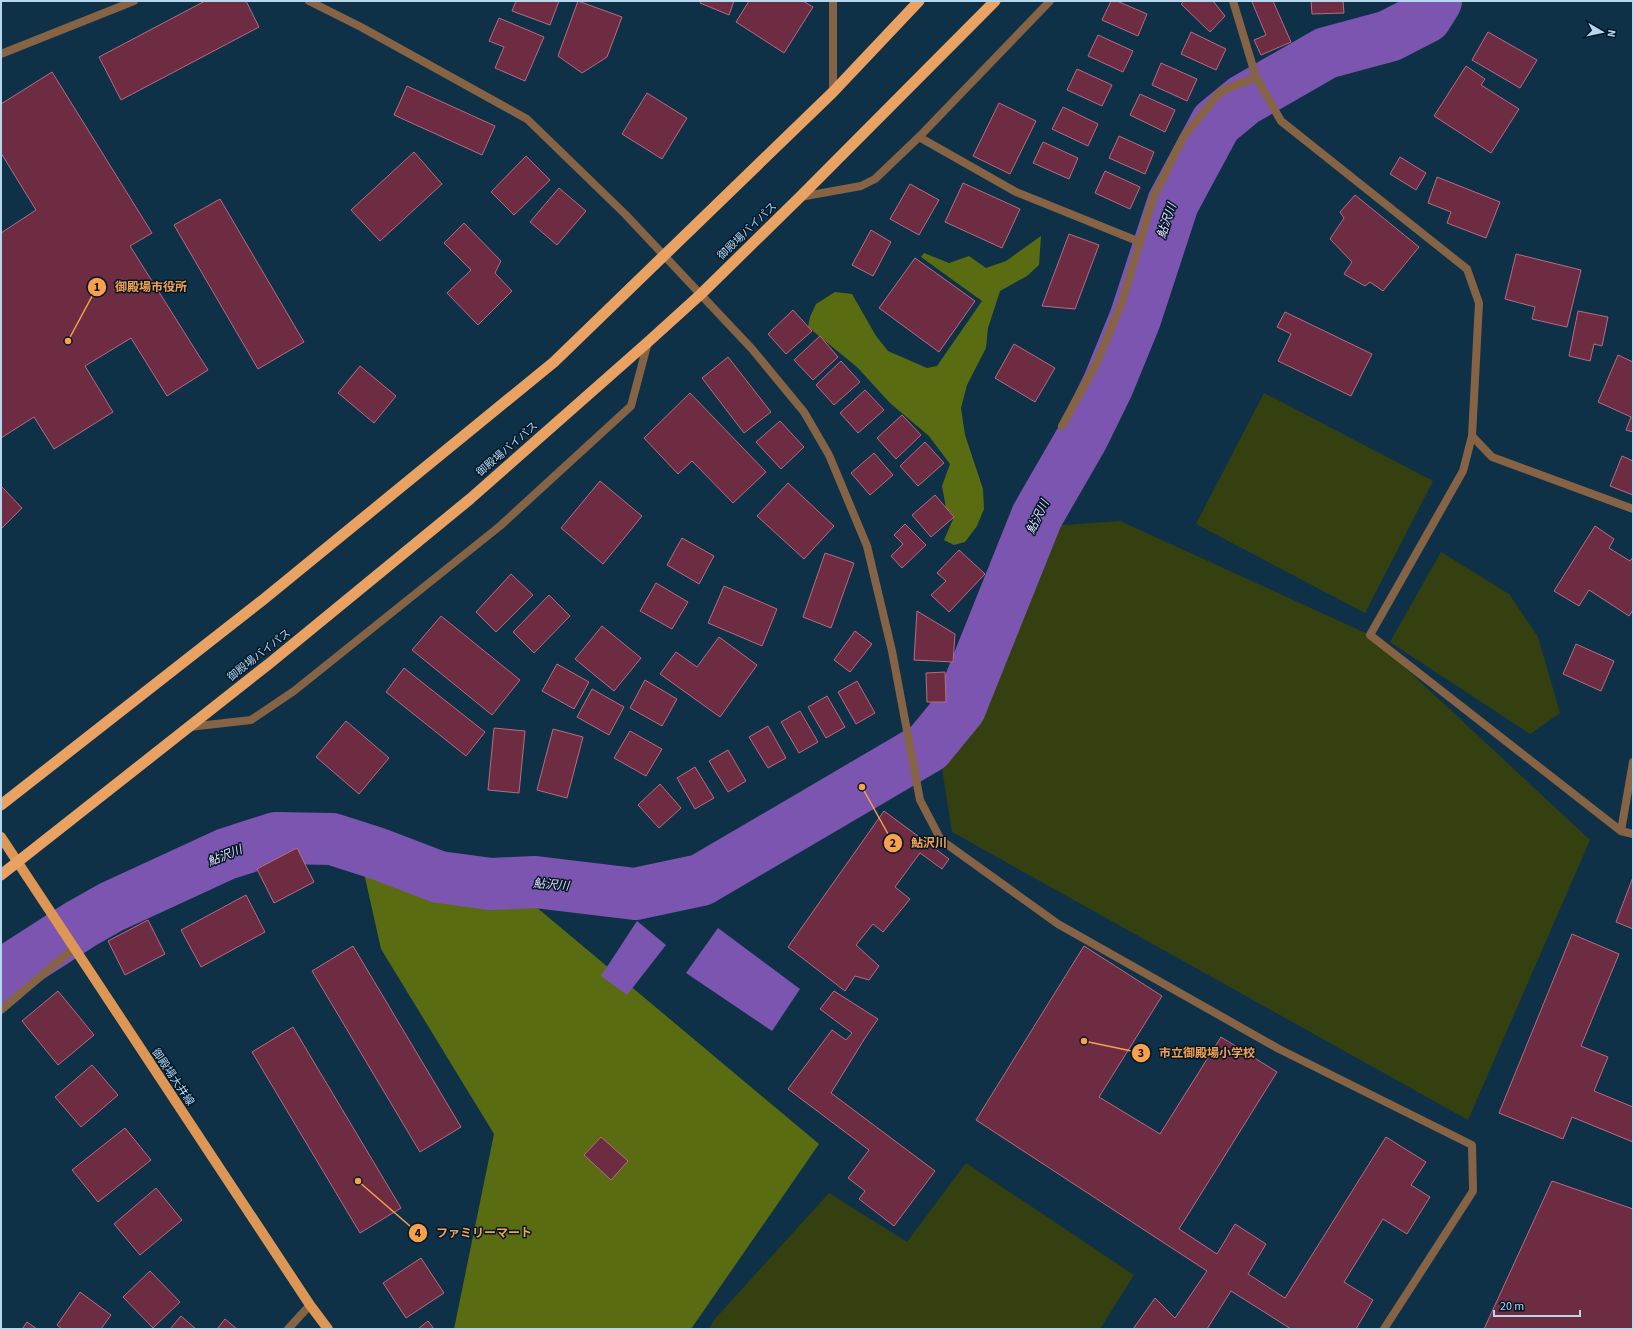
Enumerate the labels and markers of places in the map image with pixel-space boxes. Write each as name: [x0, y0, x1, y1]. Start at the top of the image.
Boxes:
callout: 御殿場市役所: [87, 275, 195, 299]
callout: 鮎沢川: [883, 831, 955, 855]
callout: 市立御殿場小学校: [1131, 1041, 1263, 1065]
callout: ファミリーマート: [408, 1221, 540, 1245]

